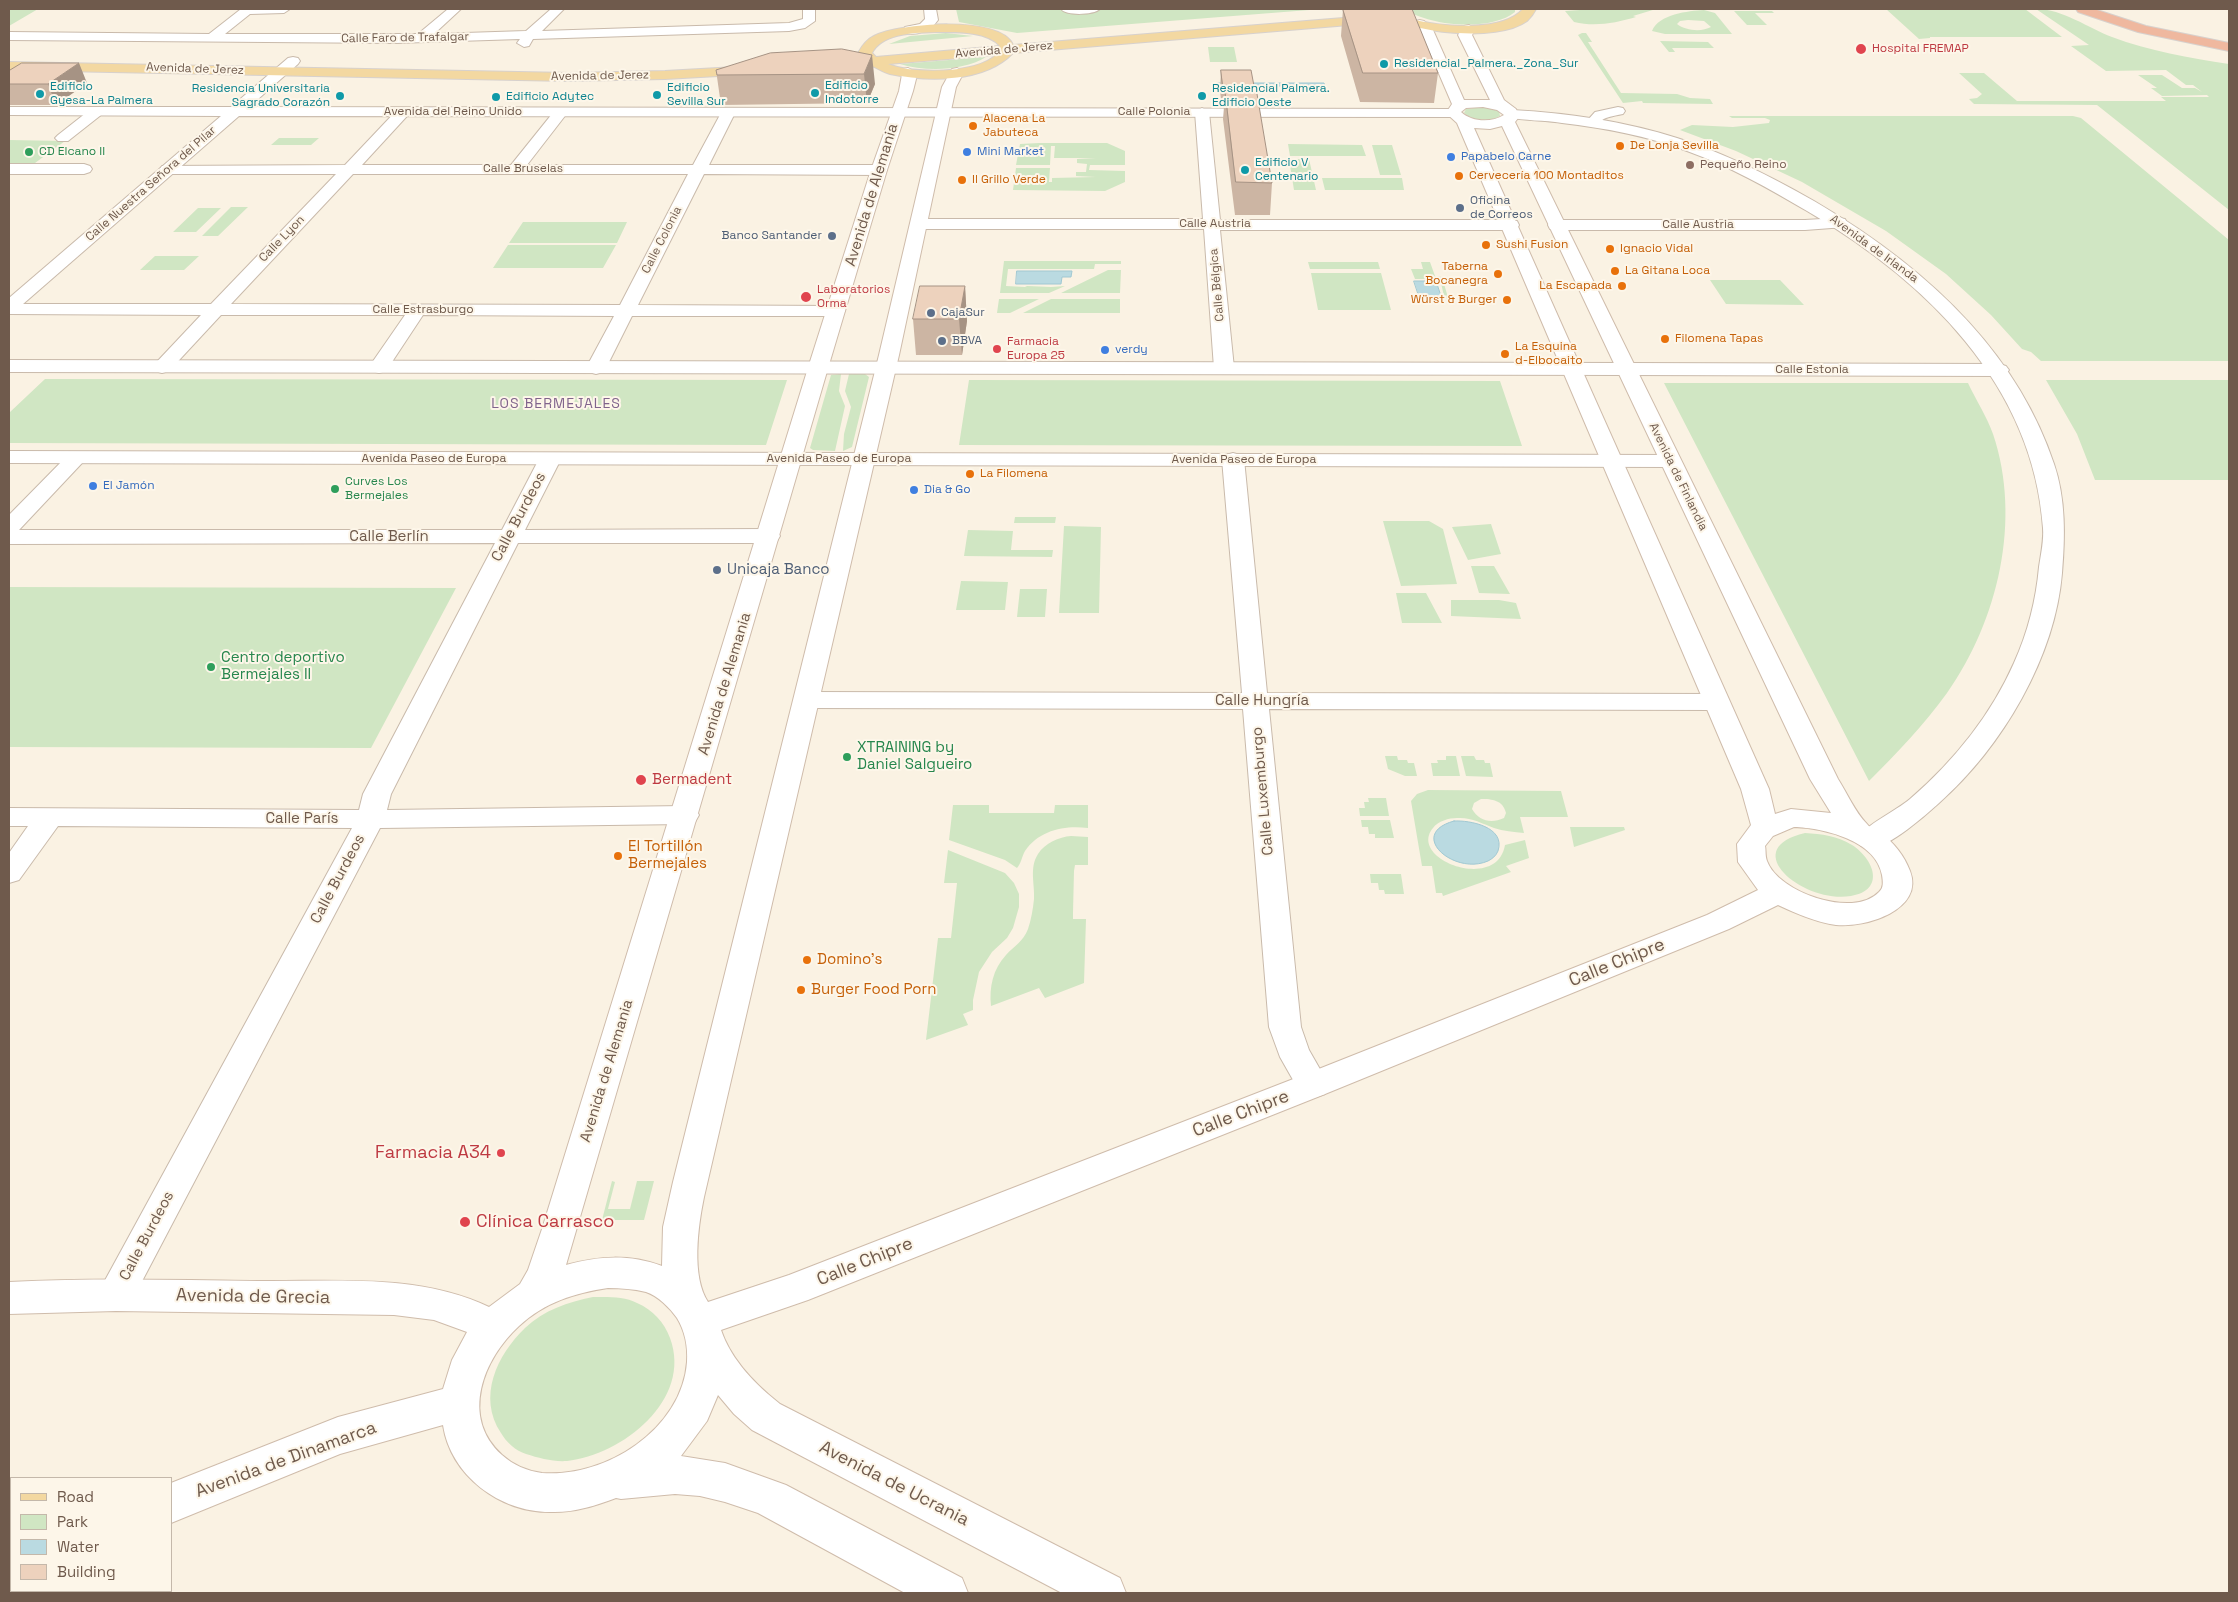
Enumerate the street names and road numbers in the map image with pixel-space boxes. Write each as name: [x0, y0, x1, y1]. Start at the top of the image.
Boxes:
street label: Calle Faro de Trafalgar: [341, 30, 469, 46]
street label: Avenida de Jerez: [955, 39, 1053, 61]
street label: Avenida de Jerez: [146, 60, 244, 78]
street label: Avenida de Jerez: [551, 68, 649, 84]
street label: Avenida del Reino Unido: [384, 105, 522, 119]
street label: Calle Polonia: [1118, 105, 1190, 119]
street label: Avenida de Alemania: [842, 121, 902, 269]
street label: Calle Nuestra Señora del Pilar: [83, 123, 219, 245]
street label: Calle Bruselas: [483, 162, 563, 176]
street label: Calle Colonia: [639, 204, 685, 276]
street label: Avenida de Irlanda: [1827, 212, 1921, 286]
street label: Calle Lyon: [256, 213, 308, 265]
street label: Calle Austria: [1179, 217, 1251, 231]
street label: Calle Austria: [1662, 218, 1734, 232]
street label: Calle Bélgica: [1207, 248, 1227, 322]
street label: Calle Estrasburgo: [372, 303, 474, 317]
street label: Calle Estonia: [1775, 363, 1849, 377]
street label: Avenida de Finlandia: [1646, 421, 1710, 533]
street label: Avenida Paseo de Europa: [362, 452, 506, 466]
street label: Avenida Paseo de Europa: [767, 452, 911, 466]
street label: Avenida Paseo de Europa: [1172, 453, 1316, 467]
street label: Calle Burdeos: [488, 469, 550, 565]
street label: Calle Berlín: [349, 528, 429, 546]
street label: Avenida de Alemania: [695, 610, 755, 758]
street label: Calle Hungría: [1215, 692, 1309, 710]
street label: Calle Luxemburgo: [1248, 726, 1278, 856]
street label: Calle París: [265, 810, 339, 828]
street label: Calle Burdeos: [307, 831, 369, 927]
street label: Calle Chipre: [1566, 934, 1668, 992]
street label: Avenida de Alemania: [577, 997, 637, 1145]
street label: Calle Chipre: [1190, 1086, 1292, 1142]
street label: Calle Burdeos: [116, 1188, 178, 1284]
street label: Calle Chipre: [814, 1233, 916, 1291]
street label: Avenida de Grecia: [176, 1285, 330, 1309]
street label: Avenida de Dinamarca: [193, 1417, 379, 1503]
street label: Avenida de Ucrania: [815, 1437, 973, 1531]

